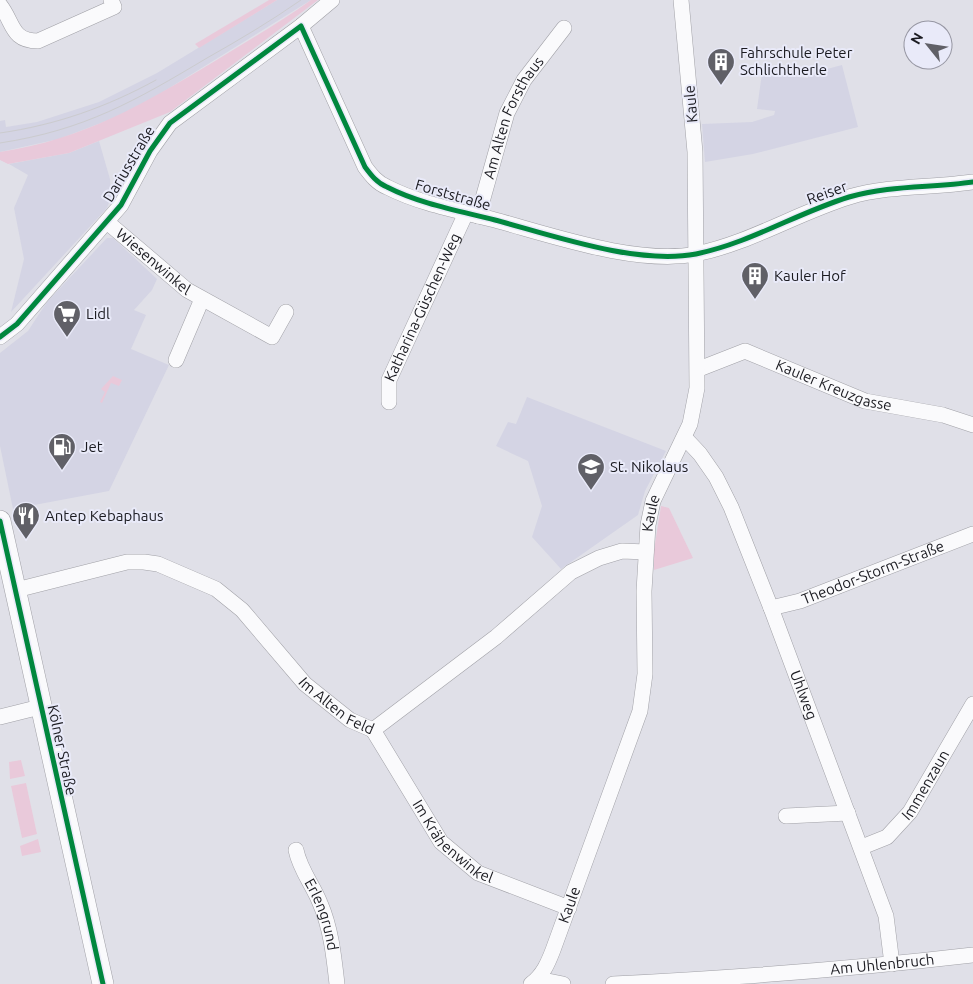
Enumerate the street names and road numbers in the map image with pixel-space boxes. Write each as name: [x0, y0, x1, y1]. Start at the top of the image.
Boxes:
street label: Am Alten Forsthaus: [480, 53, 547, 181]
street label: Kaule: [680, 85, 701, 124]
street label: Dariusstraße: [99, 123, 158, 205]
street label: Forststraße: [413, 176, 493, 213]
street label: Reiser: [804, 177, 850, 208]
street label: Wiesenwinkel: [113, 225, 194, 298]
street label: Katharina-Güschen-Weg: [381, 230, 464, 384]
street label: Kauler Kreuzgasse: [773, 356, 893, 414]
street label: Kaule: [639, 491, 663, 532]
street label: Theodor-Storm-Straße: [799, 537, 946, 608]
street label: Uhlweg: [787, 668, 821, 722]
street label: Im Alten Feld: [295, 674, 377, 737]
street label: Kölner Straße: [45, 703, 80, 797]
street label: Immenzaun: [898, 747, 952, 823]
street label: Im Krähenwinkel: [409, 796, 496, 886]
street label: Erlengrund: [301, 876, 342, 952]
street label: Kaule: [555, 884, 583, 925]
street label: Am Uhlenbruch: [830, 950, 935, 977]

